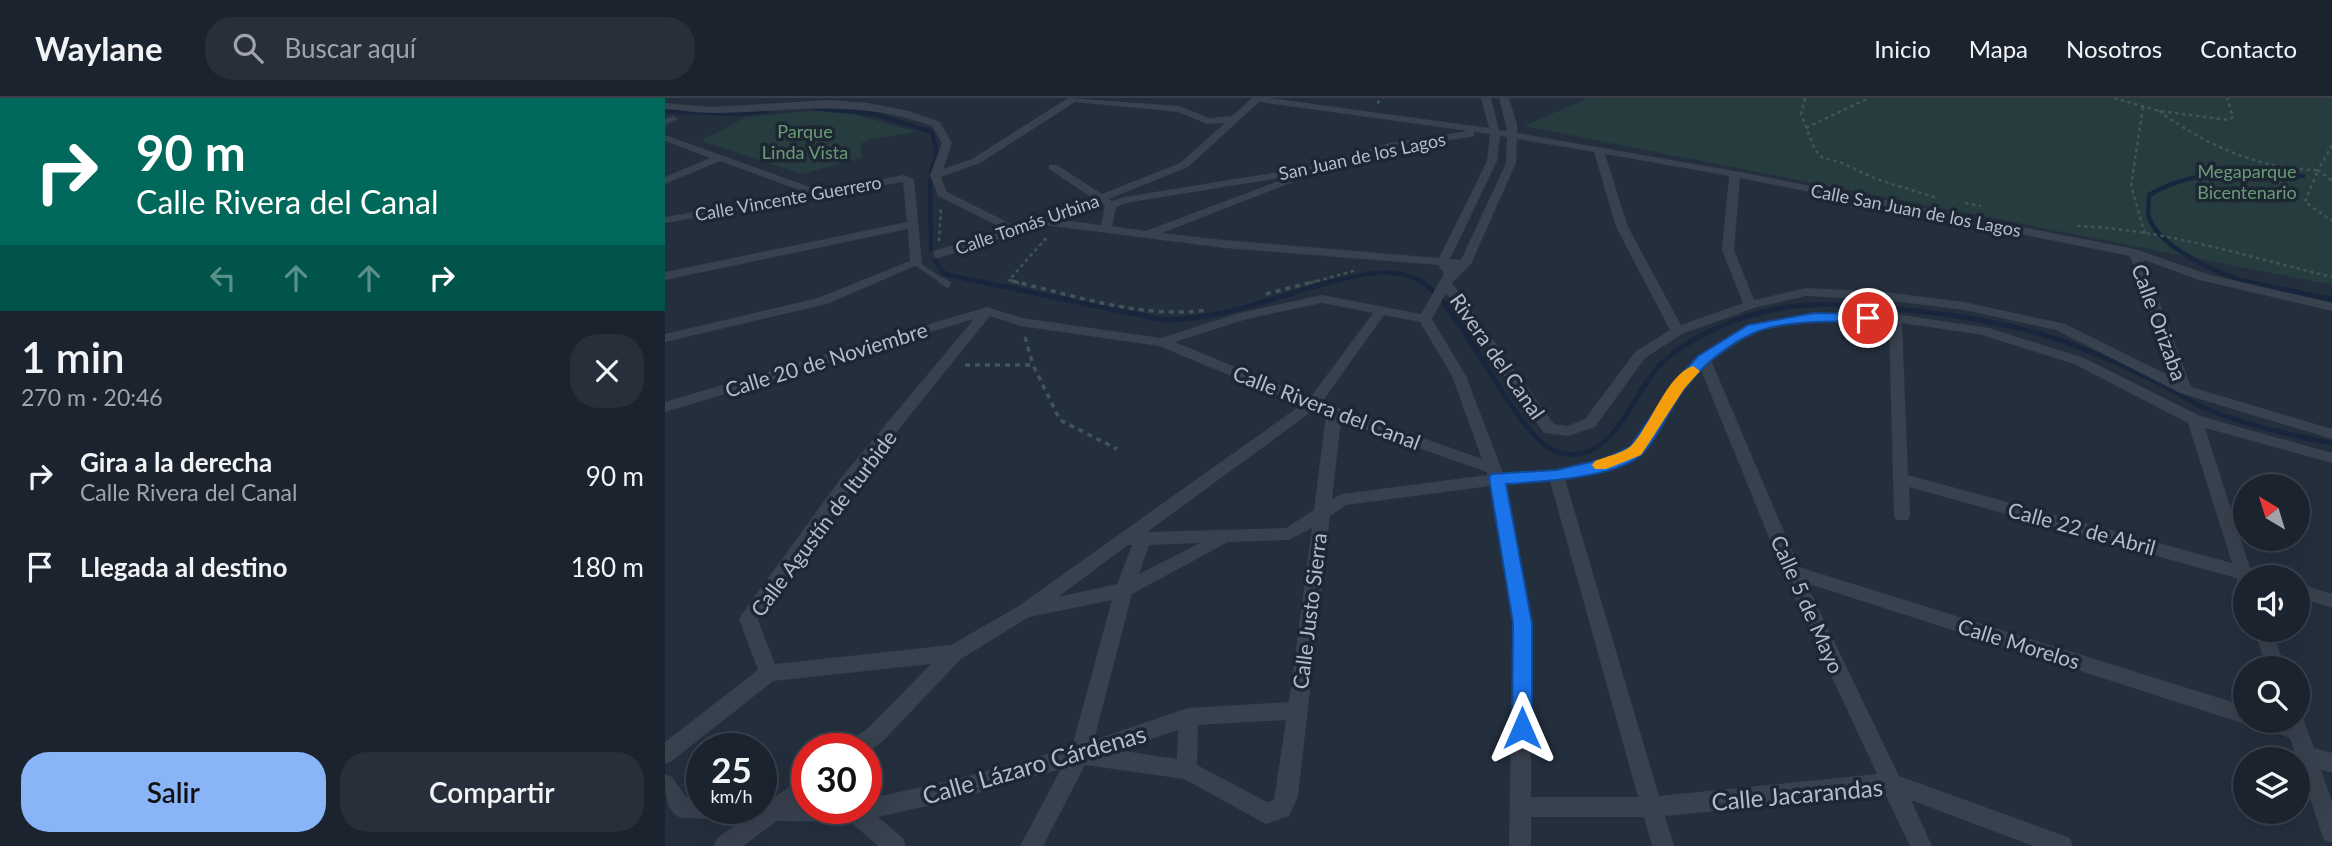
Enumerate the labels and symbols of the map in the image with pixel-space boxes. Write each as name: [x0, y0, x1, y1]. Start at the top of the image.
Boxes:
park label: Parque Linda Vista: [762, 120, 848, 163]
street label: San Juan de los Lagos: [1276, 128, 1448, 184]
park label: Megaparque Bicentenario: [2197, 160, 2297, 203]
street label: Calle Vincente Guerrero: [693, 171, 883, 225]
street label: Calle San Juan de los Lagos: [1809, 179, 2023, 241]
street label: Calle Tomás Urbina: [952, 189, 1102, 259]
street label: Calle Orizaba: [2127, 260, 2193, 384]
street label: Rivera del Canal: [1445, 288, 1551, 424]
pin: [1838, 288, 1898, 348]
street label: Calle 20 de Noviembre: [722, 316, 930, 402]
street label: Calle Rivera del Canal: [1230, 360, 1424, 454]
street label: Calle Agustín de Iturbide: [745, 425, 901, 621]
north arrow: [2233, 474, 2310, 551]
street label: Calle 22 de Abril: [2006, 496, 2158, 560]
street label: Calle Justo Sierra: [1287, 531, 1331, 691]
street label: Calle 5 de Mayo: [1766, 531, 1850, 677]
street label: Calle Morelos: [1955, 613, 2083, 673]
position arrow: [1485, 691, 1559, 765]
street label: Calle Lázaro Cárdenas: [919, 718, 1149, 810]
speed limit sign: 30: [791, 733, 882, 824]
street label: Calle Jacarandas: [1710, 772, 1884, 816]

